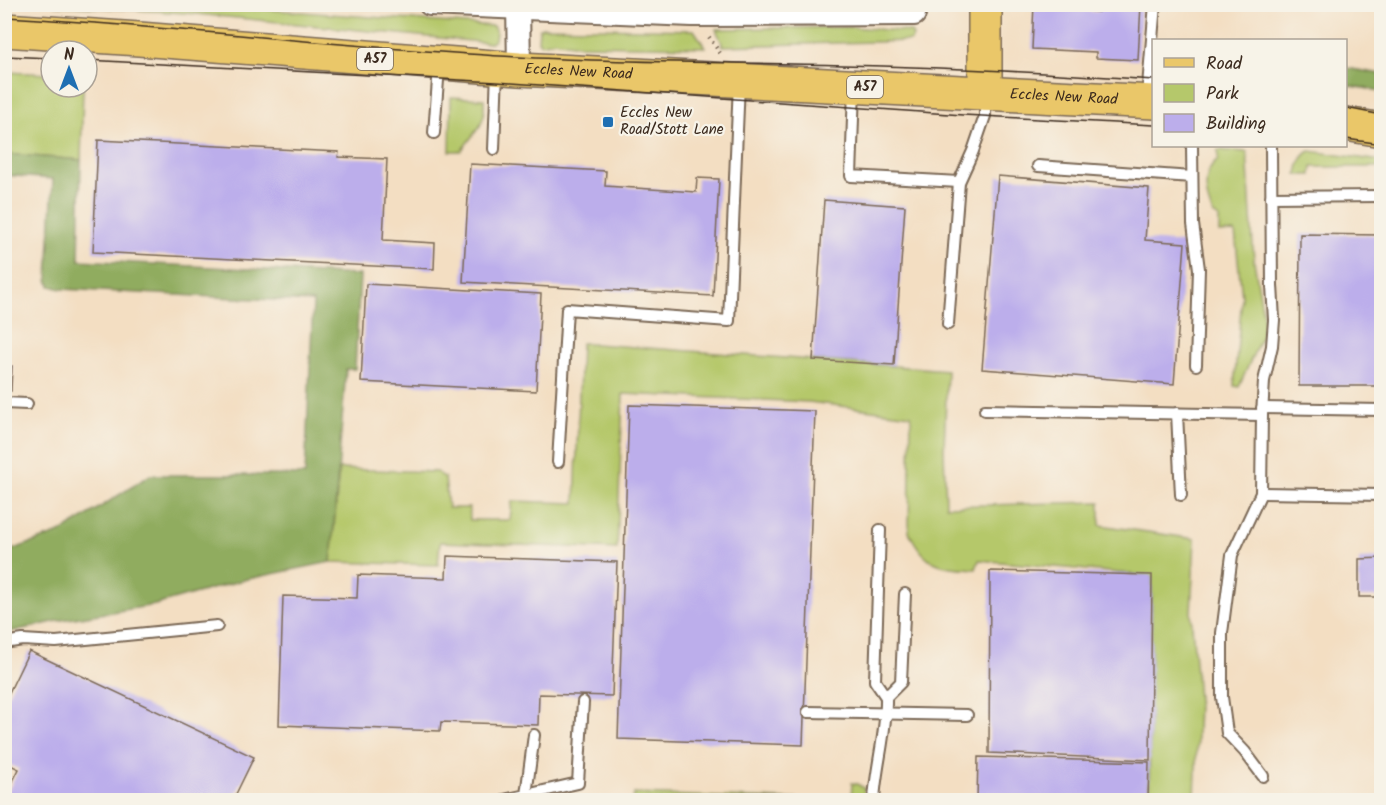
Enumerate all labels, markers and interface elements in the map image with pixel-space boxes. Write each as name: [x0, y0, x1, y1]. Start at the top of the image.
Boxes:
north arrow: [39, 39, 99, 99]
legend: [1152, 39, 1347, 147]
text: N: [64, 43, 74, 68]
road number: A57: [357, 48, 393, 70]
text: Road: [1206, 50, 1243, 79]
street label: Eccles New Road: [524, 57, 634, 87]
road number: A57: [847, 76, 883, 98]
text: Park: [1206, 80, 1239, 109]
street label: Eccles New Road: [1009, 83, 1119, 112]
place label: Eccles New Road/Stott Lane: [620, 101, 724, 142]
text: Building: [1206, 110, 1266, 139]
marker: Eccles New Road/Stott Lane: [601, 115, 615, 129]

